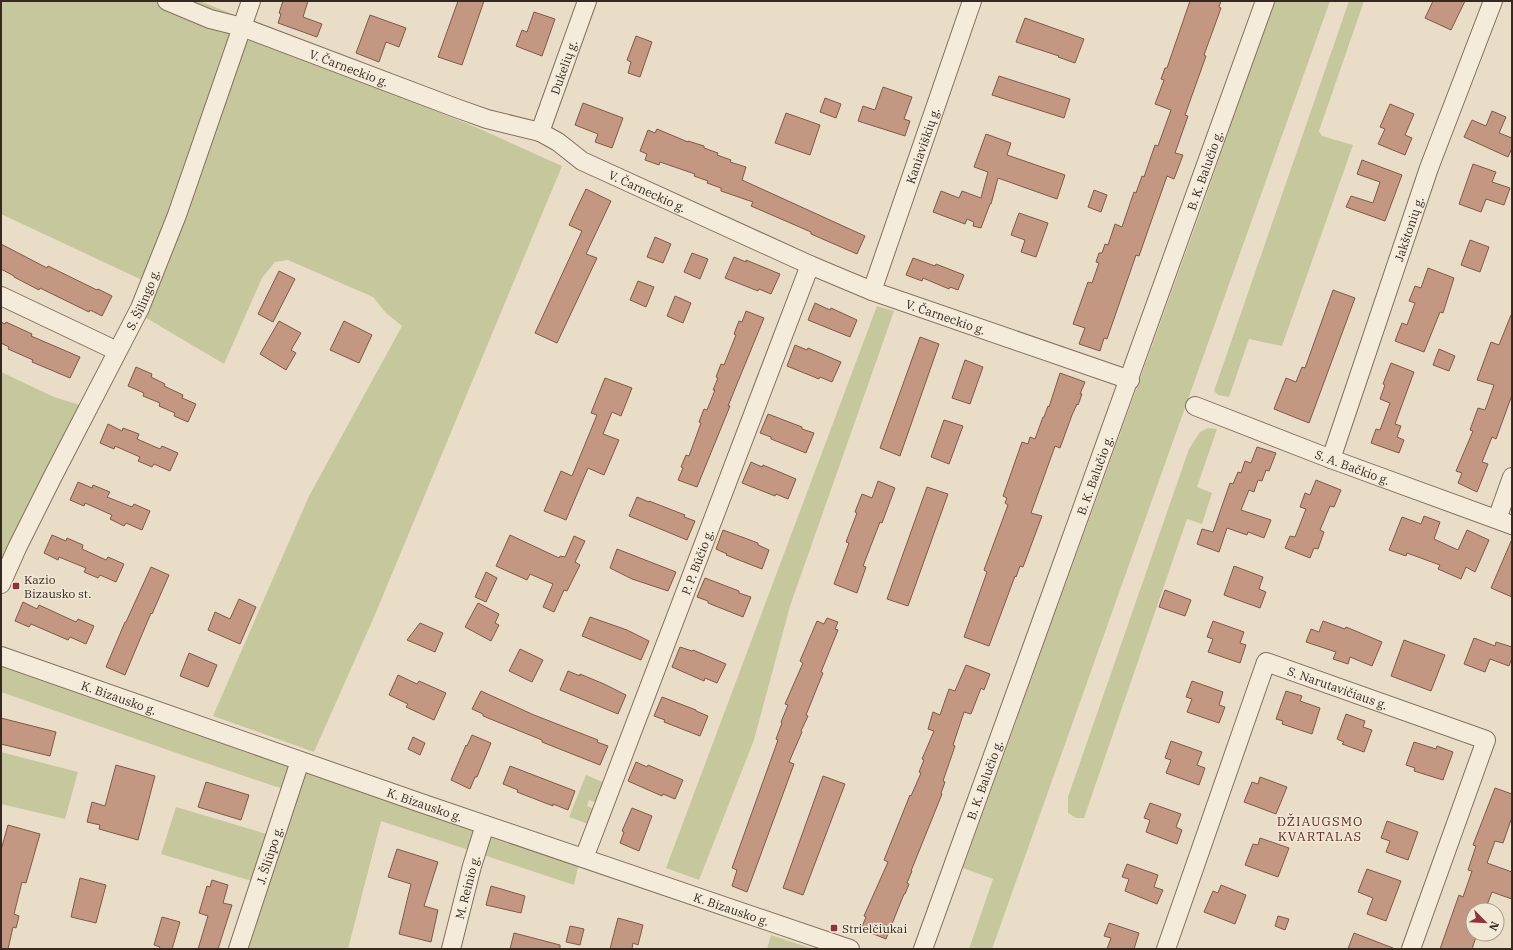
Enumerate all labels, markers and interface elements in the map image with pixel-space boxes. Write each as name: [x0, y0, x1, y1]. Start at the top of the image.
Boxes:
street label: Dukelių g.: [547, 38, 580, 96]
street label: V. Čarneckio g.: [307, 46, 391, 89]
street label: Kaniaviškių g.: [902, 105, 942, 186]
street label: B. K. Balučio g.: [1183, 128, 1226, 212]
street label: V. Čarneckio g.: [606, 167, 688, 215]
street label: Jakštonių g.: [1391, 194, 1426, 263]
street label: S. Šilingo g.: [123, 267, 162, 332]
street label: V. Čarneckio g.: [904, 296, 988, 337]
street label: B. K. Balučio g.: [1073, 433, 1116, 517]
street label: S. A. Bačkio g.: [1313, 446, 1392, 487]
street label: P. P. Būčio g.: [678, 527, 716, 597]
place label: Kazio Bizausko st.: [24, 572, 91, 601]
marker: Kazio Bizausko st.: [11, 581, 21, 591]
street label: S. Narutavičiaus g.: [1286, 663, 1390, 712]
street label: K. Bizausko g.: [79, 677, 159, 717]
street label: B. K. Balučio g.: [963, 738, 1005, 822]
street label: K. Bizausko g.: [385, 784, 465, 824]
district label: DŽIAUGSMO KVARTALAS: [1277, 813, 1363, 845]
street label: J. Šliūpo g.: [253, 824, 285, 886]
street label: M. Reinio g.: [451, 853, 483, 921]
street label: K. Bizausko g.: [692, 889, 771, 928]
north arrow: [1465, 902, 1505, 942]
text: N: [1486, 919, 1502, 933]
place label: Strielčiukai: [842, 921, 907, 936]
marker: Strielčiukai: [829, 923, 839, 933]

